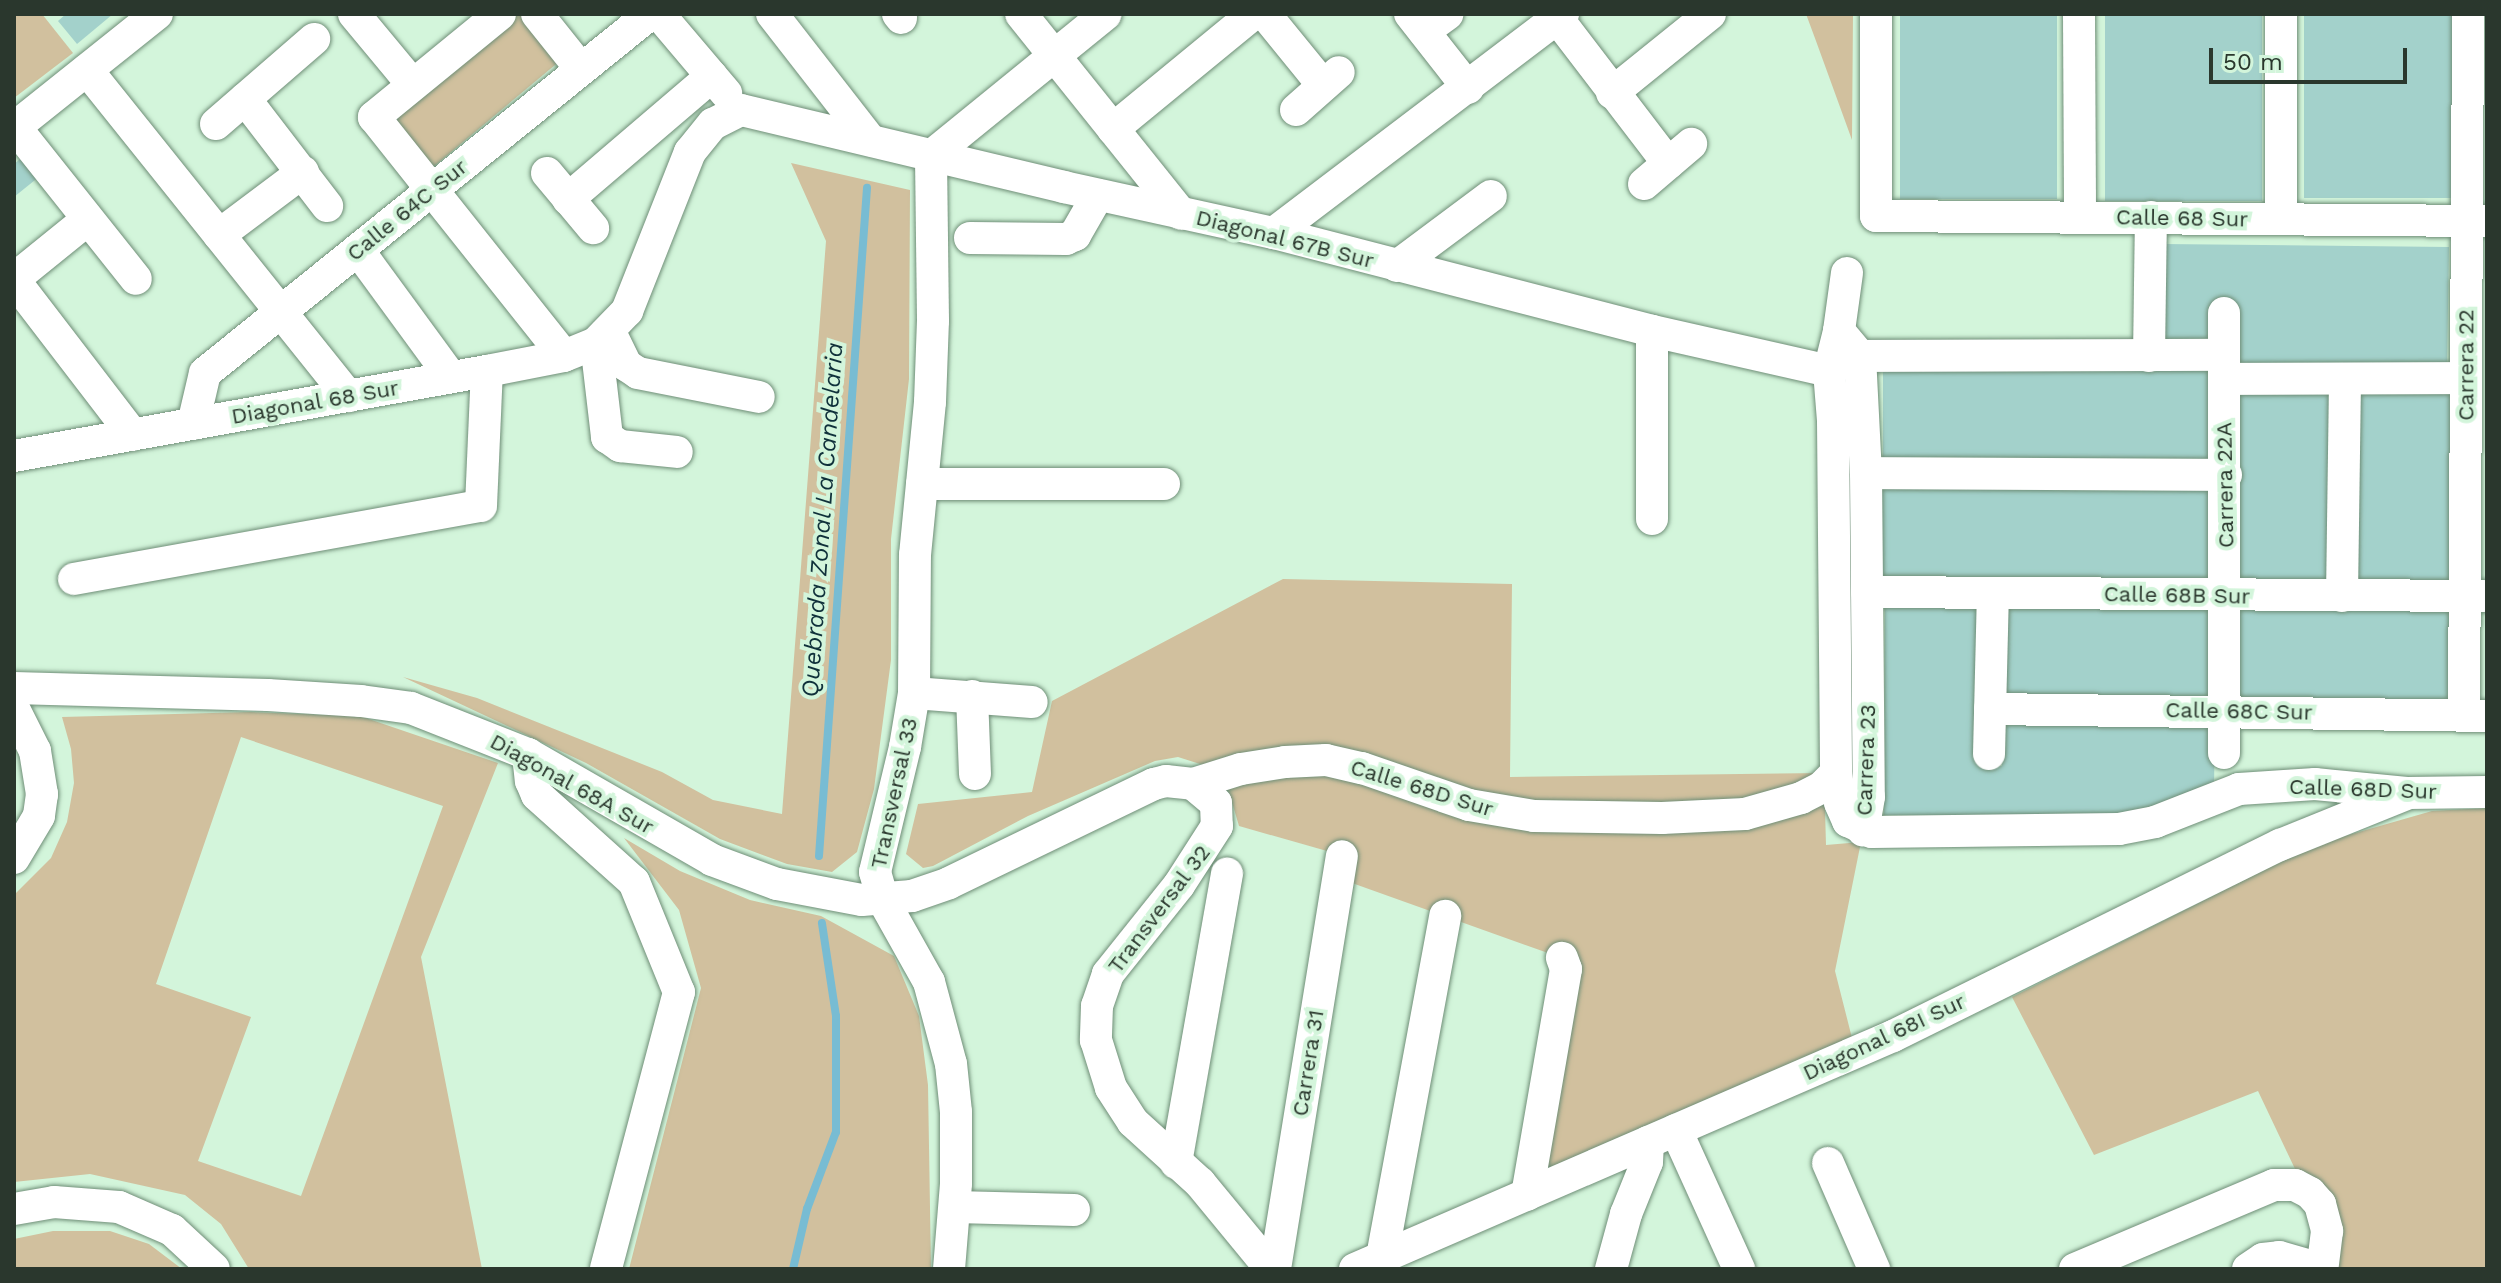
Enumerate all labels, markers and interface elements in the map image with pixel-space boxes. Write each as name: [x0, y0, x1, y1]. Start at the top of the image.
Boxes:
scale bar: [2213, 32, 2411, 82]
text: 50 m: [2223, 48, 2283, 76]
street label: Calle 64C Sur: [342, 153, 472, 267]
street label: Diagonal 67B Sur: [1193, 204, 1377, 274]
street label: Calle 68 Sur: [2116, 204, 2248, 232]
street label: Carrera 22: [2453, 309, 2479, 421]
water label: Quebrada Zonal La Candelaria: [796, 341, 850, 699]
street label: Diagonal 68 Sur: [229, 374, 401, 430]
street label: Carrera 22A: [2211, 421, 2239, 549]
street label: Calle 68B Sur: [2104, 581, 2250, 609]
street label: Calle 68C Sur: [2165, 697, 2313, 725]
street label: Carrera 23: [1851, 704, 1881, 816]
street label: Transversal 33: [865, 715, 923, 871]
street label: Diagonal 68A Sur: [485, 728, 659, 840]
street label: Calle 68D Sur: [1347, 754, 1497, 822]
street label: Calle 68D Sur: [2289, 773, 2437, 805]
street label: Transversal 32: [1102, 839, 1216, 979]
street label: Diagonal 68I Sur: [1798, 988, 1970, 1086]
street label: Carrera 31: [1287, 1008, 1329, 1118]

